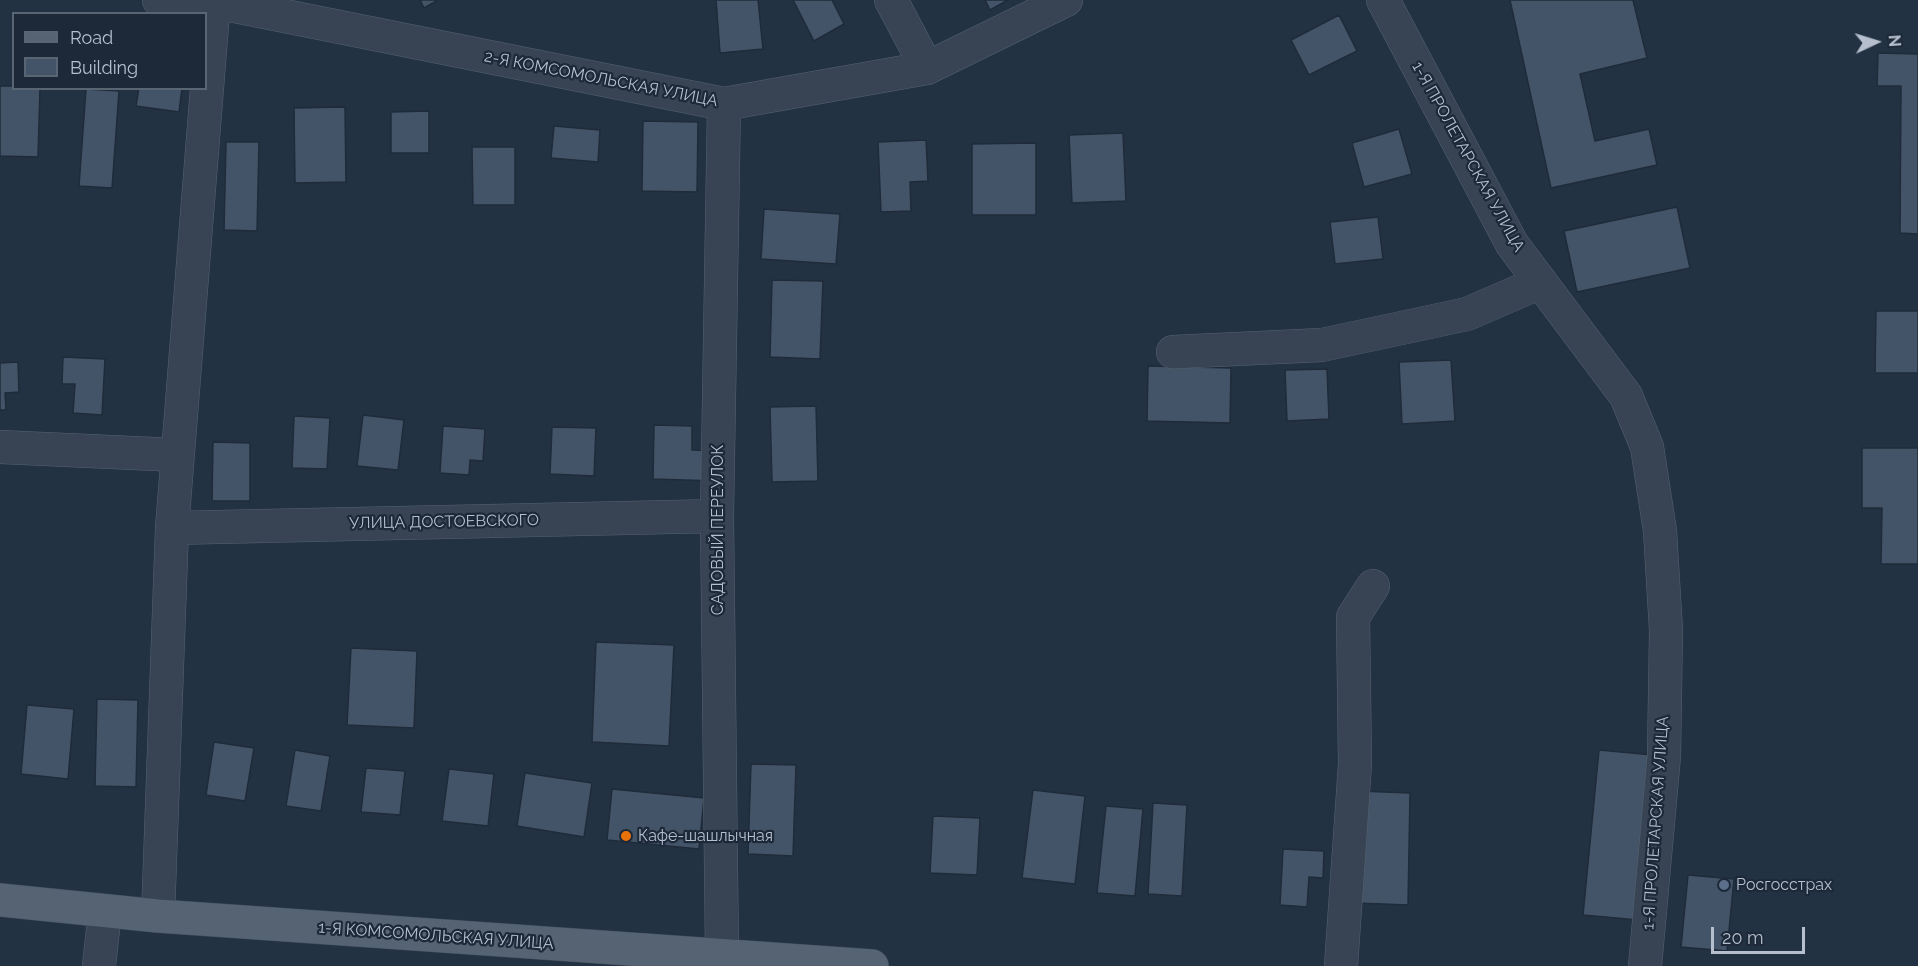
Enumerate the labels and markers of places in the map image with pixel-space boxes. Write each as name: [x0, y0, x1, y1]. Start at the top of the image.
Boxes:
place label: Кафе-шашлычная: [638, 826, 773, 846]
marker: Кафе-шашлычная: [619, 829, 633, 843]
place label: Росгосстрах: [1736, 875, 1832, 895]
marker: Росгосстрах: [1717, 878, 1731, 892]

